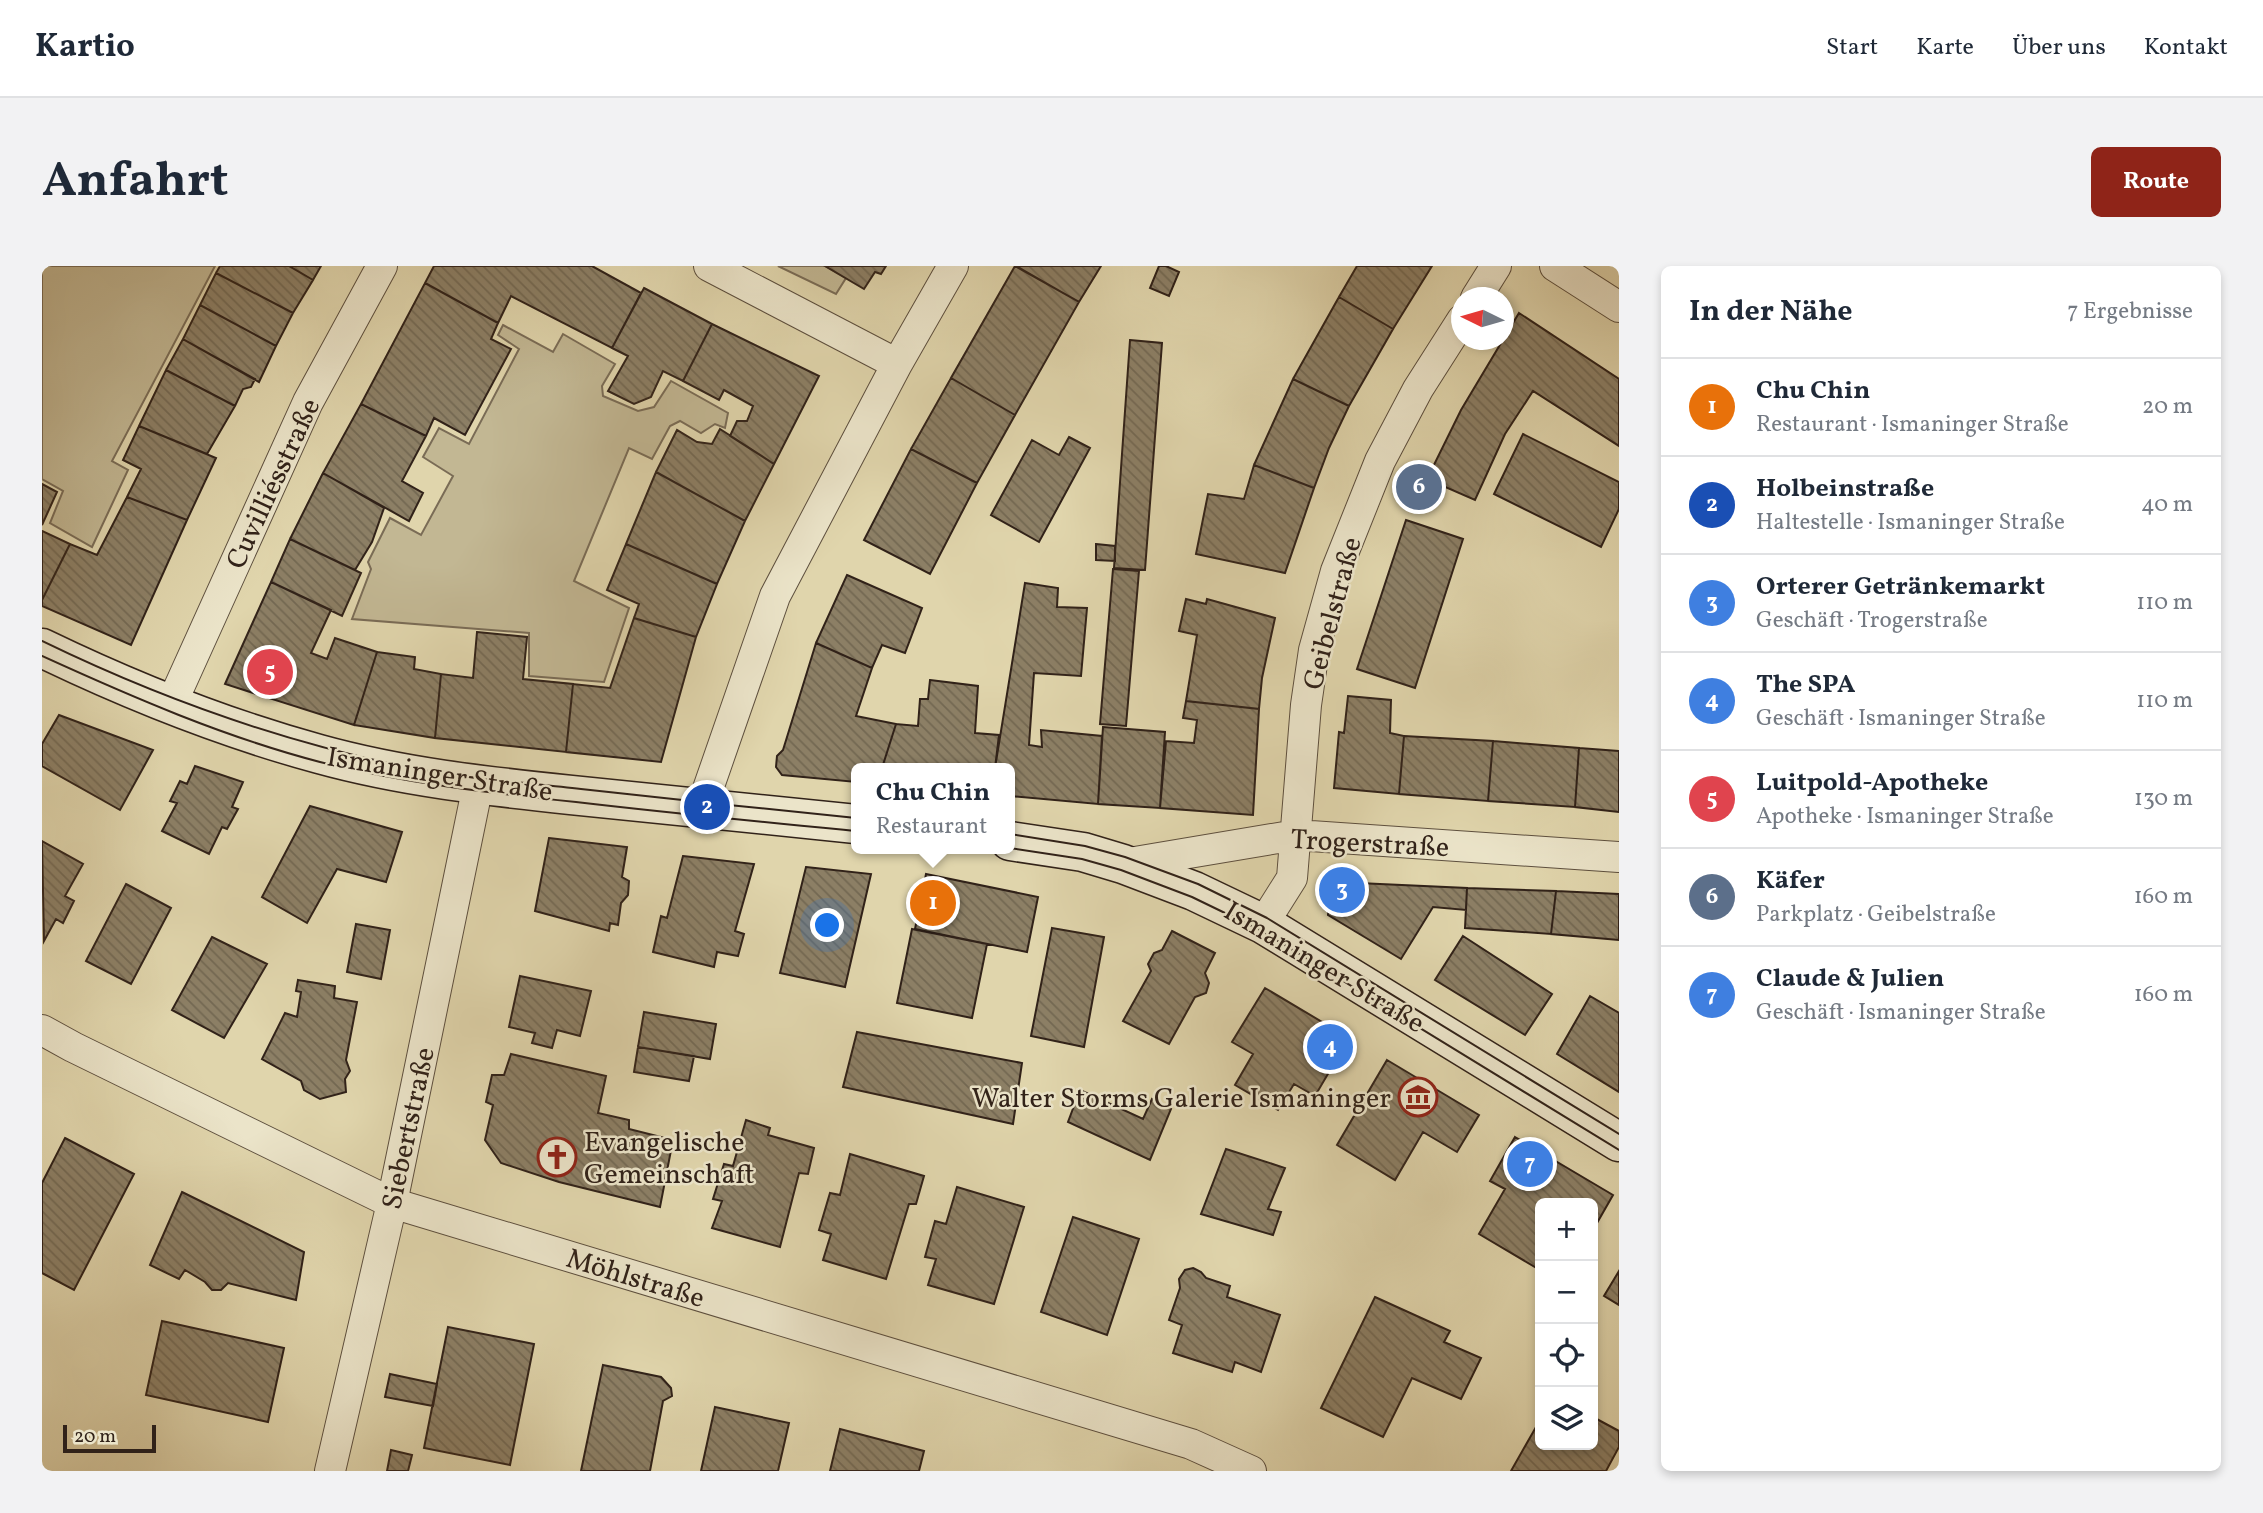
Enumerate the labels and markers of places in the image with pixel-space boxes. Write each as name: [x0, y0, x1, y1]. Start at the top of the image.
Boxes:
pin: 6: [1396, 461, 1442, 513]
pin: 5: [247, 646, 293, 698]
pin: 2: [684, 781, 730, 833]
pin: 3: [1319, 864, 1365, 916]
pin: 1: [910, 877, 956, 929]
pin: 4: [1307, 1021, 1353, 1073]
museum icon: Walter Storms Galerie Ismaninger: [1397, 1076, 1439, 1118]
place label: Walter Storms Galerie Ismaninger: [972, 1080, 1391, 1119]
place label: Evangelische Gemeinschaft: [584, 1124, 755, 1195]
church icon: Evangelische Gemeinschaft: [536, 1136, 578, 1178]
pin: 7: [1507, 1138, 1553, 1190]

